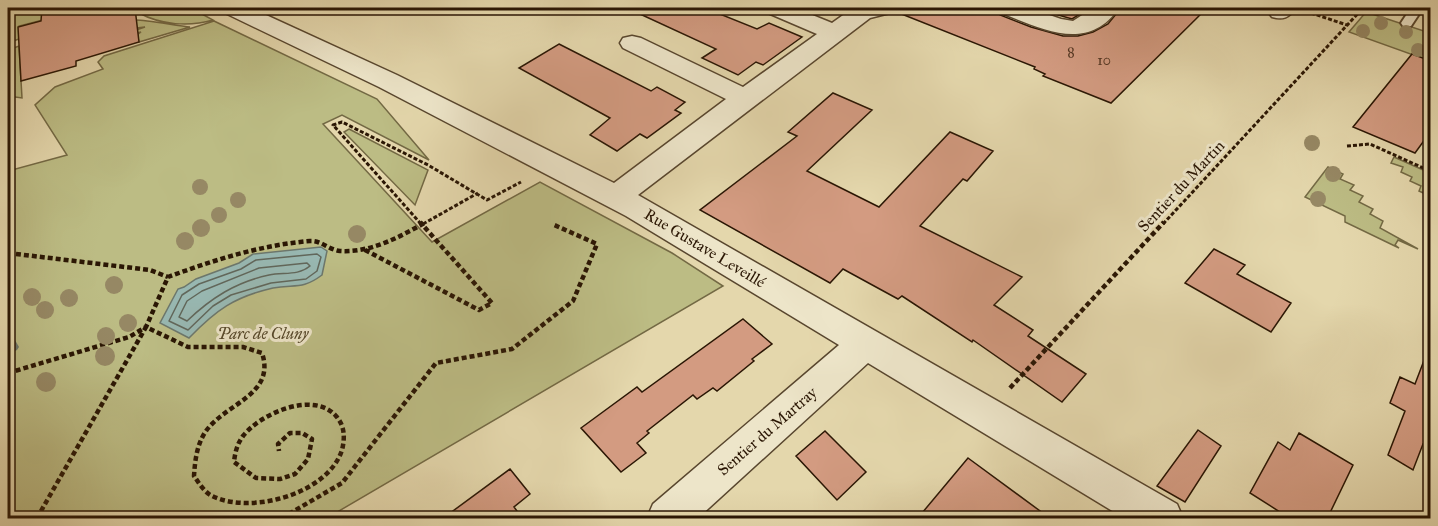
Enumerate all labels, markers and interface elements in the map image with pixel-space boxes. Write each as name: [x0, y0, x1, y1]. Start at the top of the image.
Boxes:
house number: 8: [1067, 44, 1075, 61]
house number: 10: [1097, 52, 1111, 69]
street label: Sentier du Martin: [1134, 136, 1229, 236]
street label: Rue Gustave Leveillé: [641, 204, 769, 292]
park label: Parc de Cluny: [218, 324, 309, 343]
street label: Sentier du Martray: [713, 382, 821, 479]

